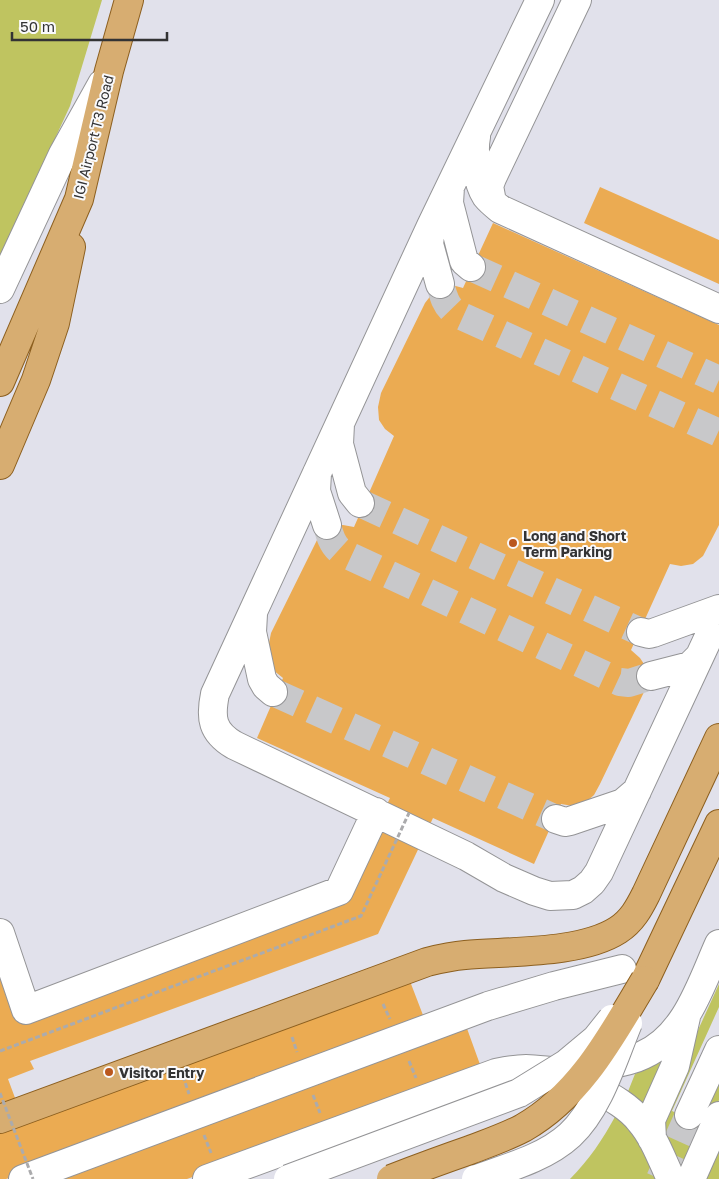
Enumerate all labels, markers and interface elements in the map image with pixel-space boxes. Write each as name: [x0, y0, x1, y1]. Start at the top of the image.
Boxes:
scale bar: [12, 10, 168, 42]
text: 50 m: [20, 17, 55, 35]
street label: IGI Airport T3 Road: [69, 73, 117, 201]
place label: Long and Short Term Parking: [523, 527, 627, 560]
marker: Long and Short Term Parking: [507, 537, 519, 549]
place label: Visitor Entry: [119, 1064, 205, 1081]
marker: Visitor Entry: [103, 1066, 115, 1078]

